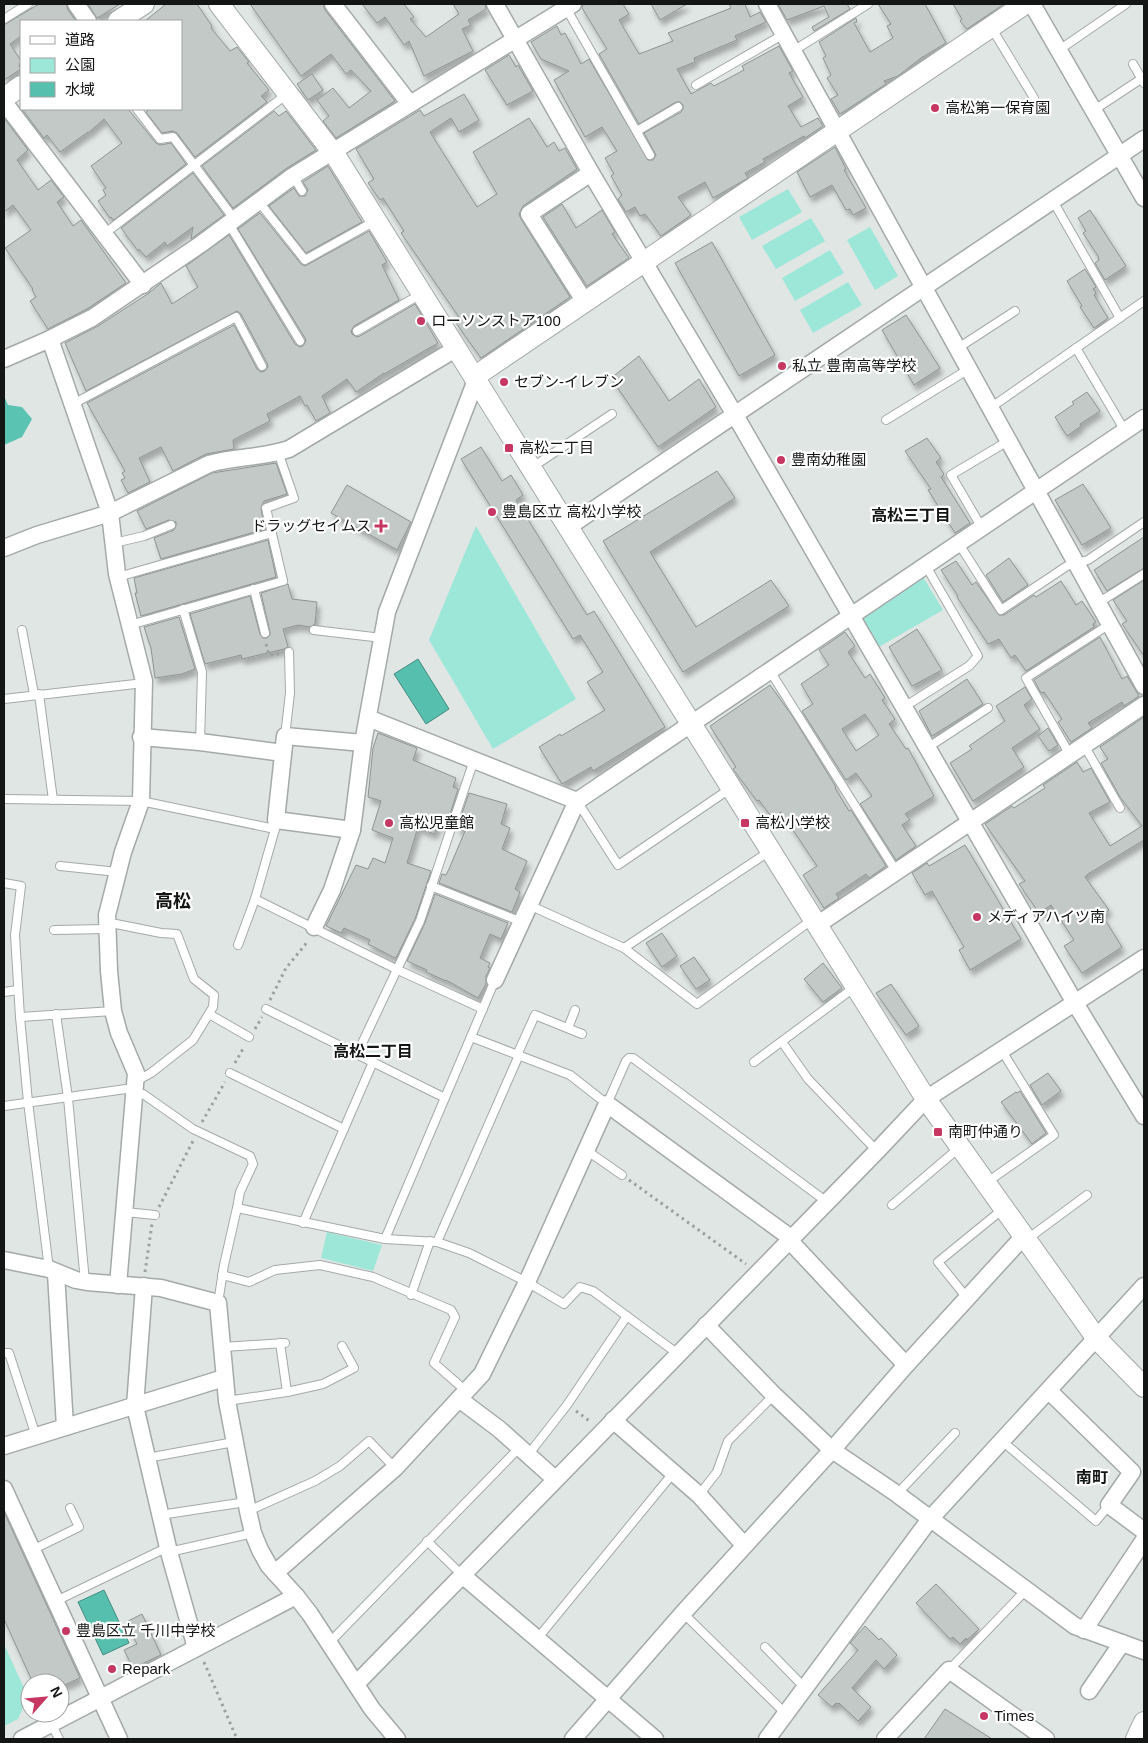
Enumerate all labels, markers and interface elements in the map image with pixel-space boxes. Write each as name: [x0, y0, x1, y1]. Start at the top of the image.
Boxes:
legend: [20, 20, 182, 110]
text: 道路: [65, 31, 95, 48]
text: 公園: [65, 56, 95, 73]
text: 水域: [65, 81, 95, 98]
place label: 高松第一保育園: [945, 99, 1050, 116]
marker: 高松第一保育園: [929, 102, 941, 114]
place label: ローソンストア100: [431, 312, 561, 329]
marker: ローソンストア100: [415, 315, 427, 327]
place label: 私立 豊南高等学校: [792, 357, 916, 374]
marker: 私立 豊南高等学校: [776, 360, 788, 372]
place label: セブン-イレブン: [514, 373, 624, 390]
marker: セブン-イレブン: [498, 376, 510, 388]
place label: 高松二丁目: [519, 439, 594, 456]
marker: 高松二丁目: [503, 442, 515, 454]
place label: 豊南幼稚園: [791, 451, 866, 468]
marker: 豊南幼稚園: [775, 454, 787, 466]
place label: 豊島区立 高松小学校: [502, 503, 641, 520]
marker: 豊島区立 高松小学校: [486, 506, 498, 518]
district label: 高松三丁目: [871, 507, 951, 524]
place label: ドラッグセイムス: [251, 517, 371, 534]
marker: ドラッグセイムス: [375, 520, 387, 532]
place label: 高松児童館: [399, 814, 474, 831]
place label: 高松小学校: [755, 814, 830, 831]
marker: 高松児童館: [383, 817, 395, 829]
marker: 高松小学校: [739, 817, 751, 829]
district label: 高松: [155, 891, 191, 911]
place label: メディアハイツ南: [987, 908, 1105, 925]
marker: メディアハイツ南: [971, 911, 983, 923]
district label: 高松二丁目: [333, 1043, 413, 1060]
place label: 南町仲通り: [948, 1123, 1023, 1140]
marker: 南町仲通り: [932, 1126, 944, 1138]
district label: 南町: [1076, 1469, 1108, 1486]
place label: 豊島区立 千川中学校: [76, 1622, 215, 1639]
marker: 豊島区立 千川中学校: [60, 1625, 72, 1637]
place label: Repark: [122, 1660, 171, 1677]
marker: Repark: [106, 1663, 118, 1675]
north arrow: [20, 1673, 70, 1723]
text: N: [47, 1684, 66, 1700]
place label: Times: [994, 1707, 1034, 1724]
marker: Times: [978, 1710, 990, 1722]

